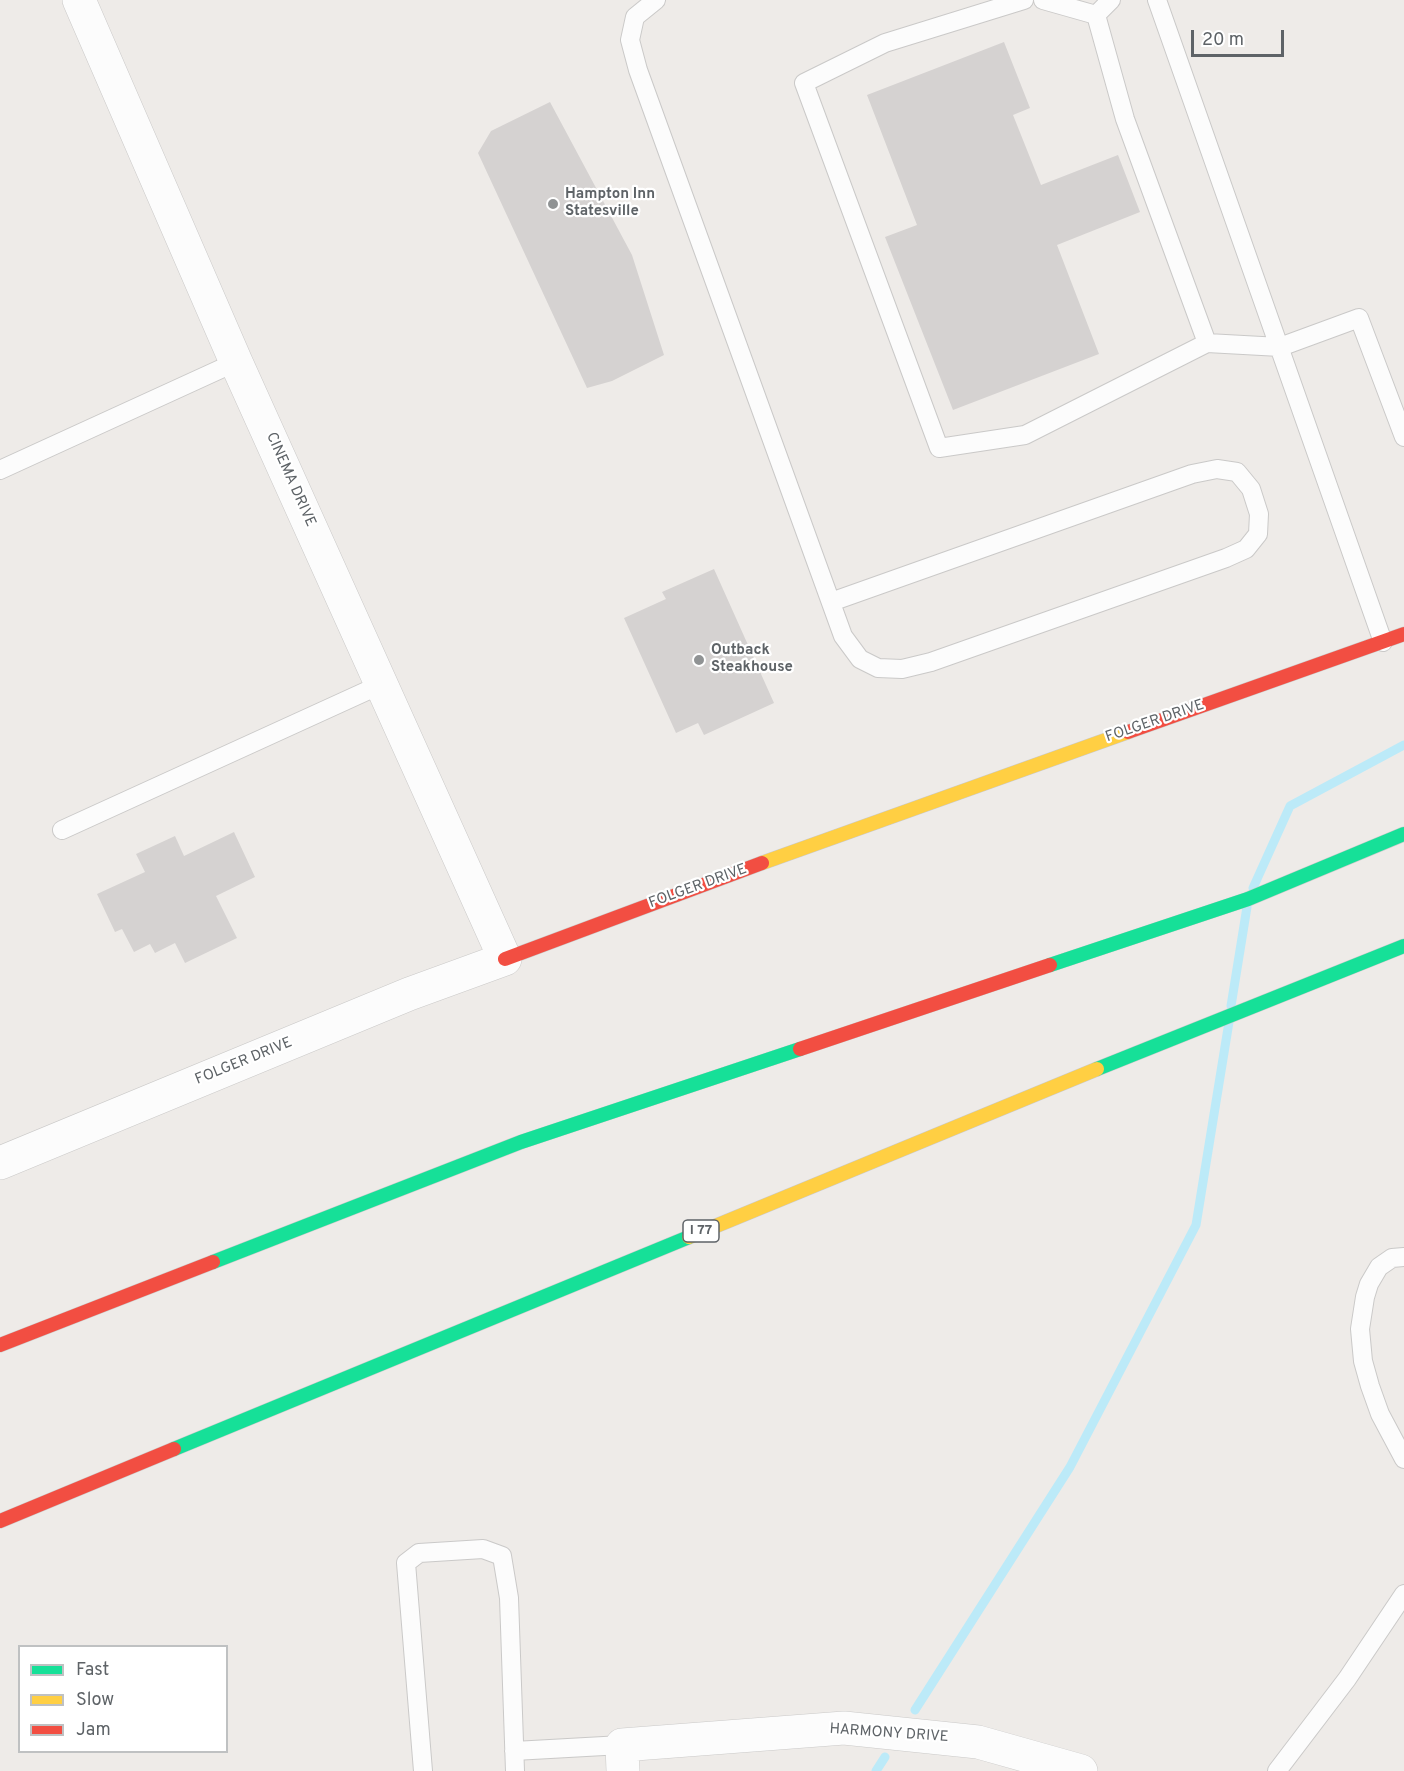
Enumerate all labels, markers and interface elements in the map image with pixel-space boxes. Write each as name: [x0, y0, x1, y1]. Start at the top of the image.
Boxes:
scale bar: [1194, 18, 1287, 56]
text: 20 m: [1202, 29, 1244, 52]
place label: Hampton Inn Statesville: [565, 186, 655, 221]
marker: Hampton Inn Statesville: [546, 197, 560, 211]
street label: CINEMA DRIVE: [261, 430, 319, 530]
place label: Outback Steakhouse: [711, 642, 793, 677]
marker: Outback Steakhouse: [692, 653, 706, 667]
street label: FOLGER DRIVE: [1103, 697, 1207, 747]
street label: FOLGER DRIVE: [647, 861, 749, 913]
street label: FOLGER DRIVE: [193, 1034, 295, 1090]
road number: I 77: [683, 1220, 719, 1242]
legend: [18, 1645, 228, 1753]
text: Fast: [76, 1659, 109, 1682]
text: Slow: [76, 1689, 114, 1712]
text: Jam: [76, 1719, 111, 1742]
street label: HARMONY DRIVE: [829, 1721, 949, 1747]

